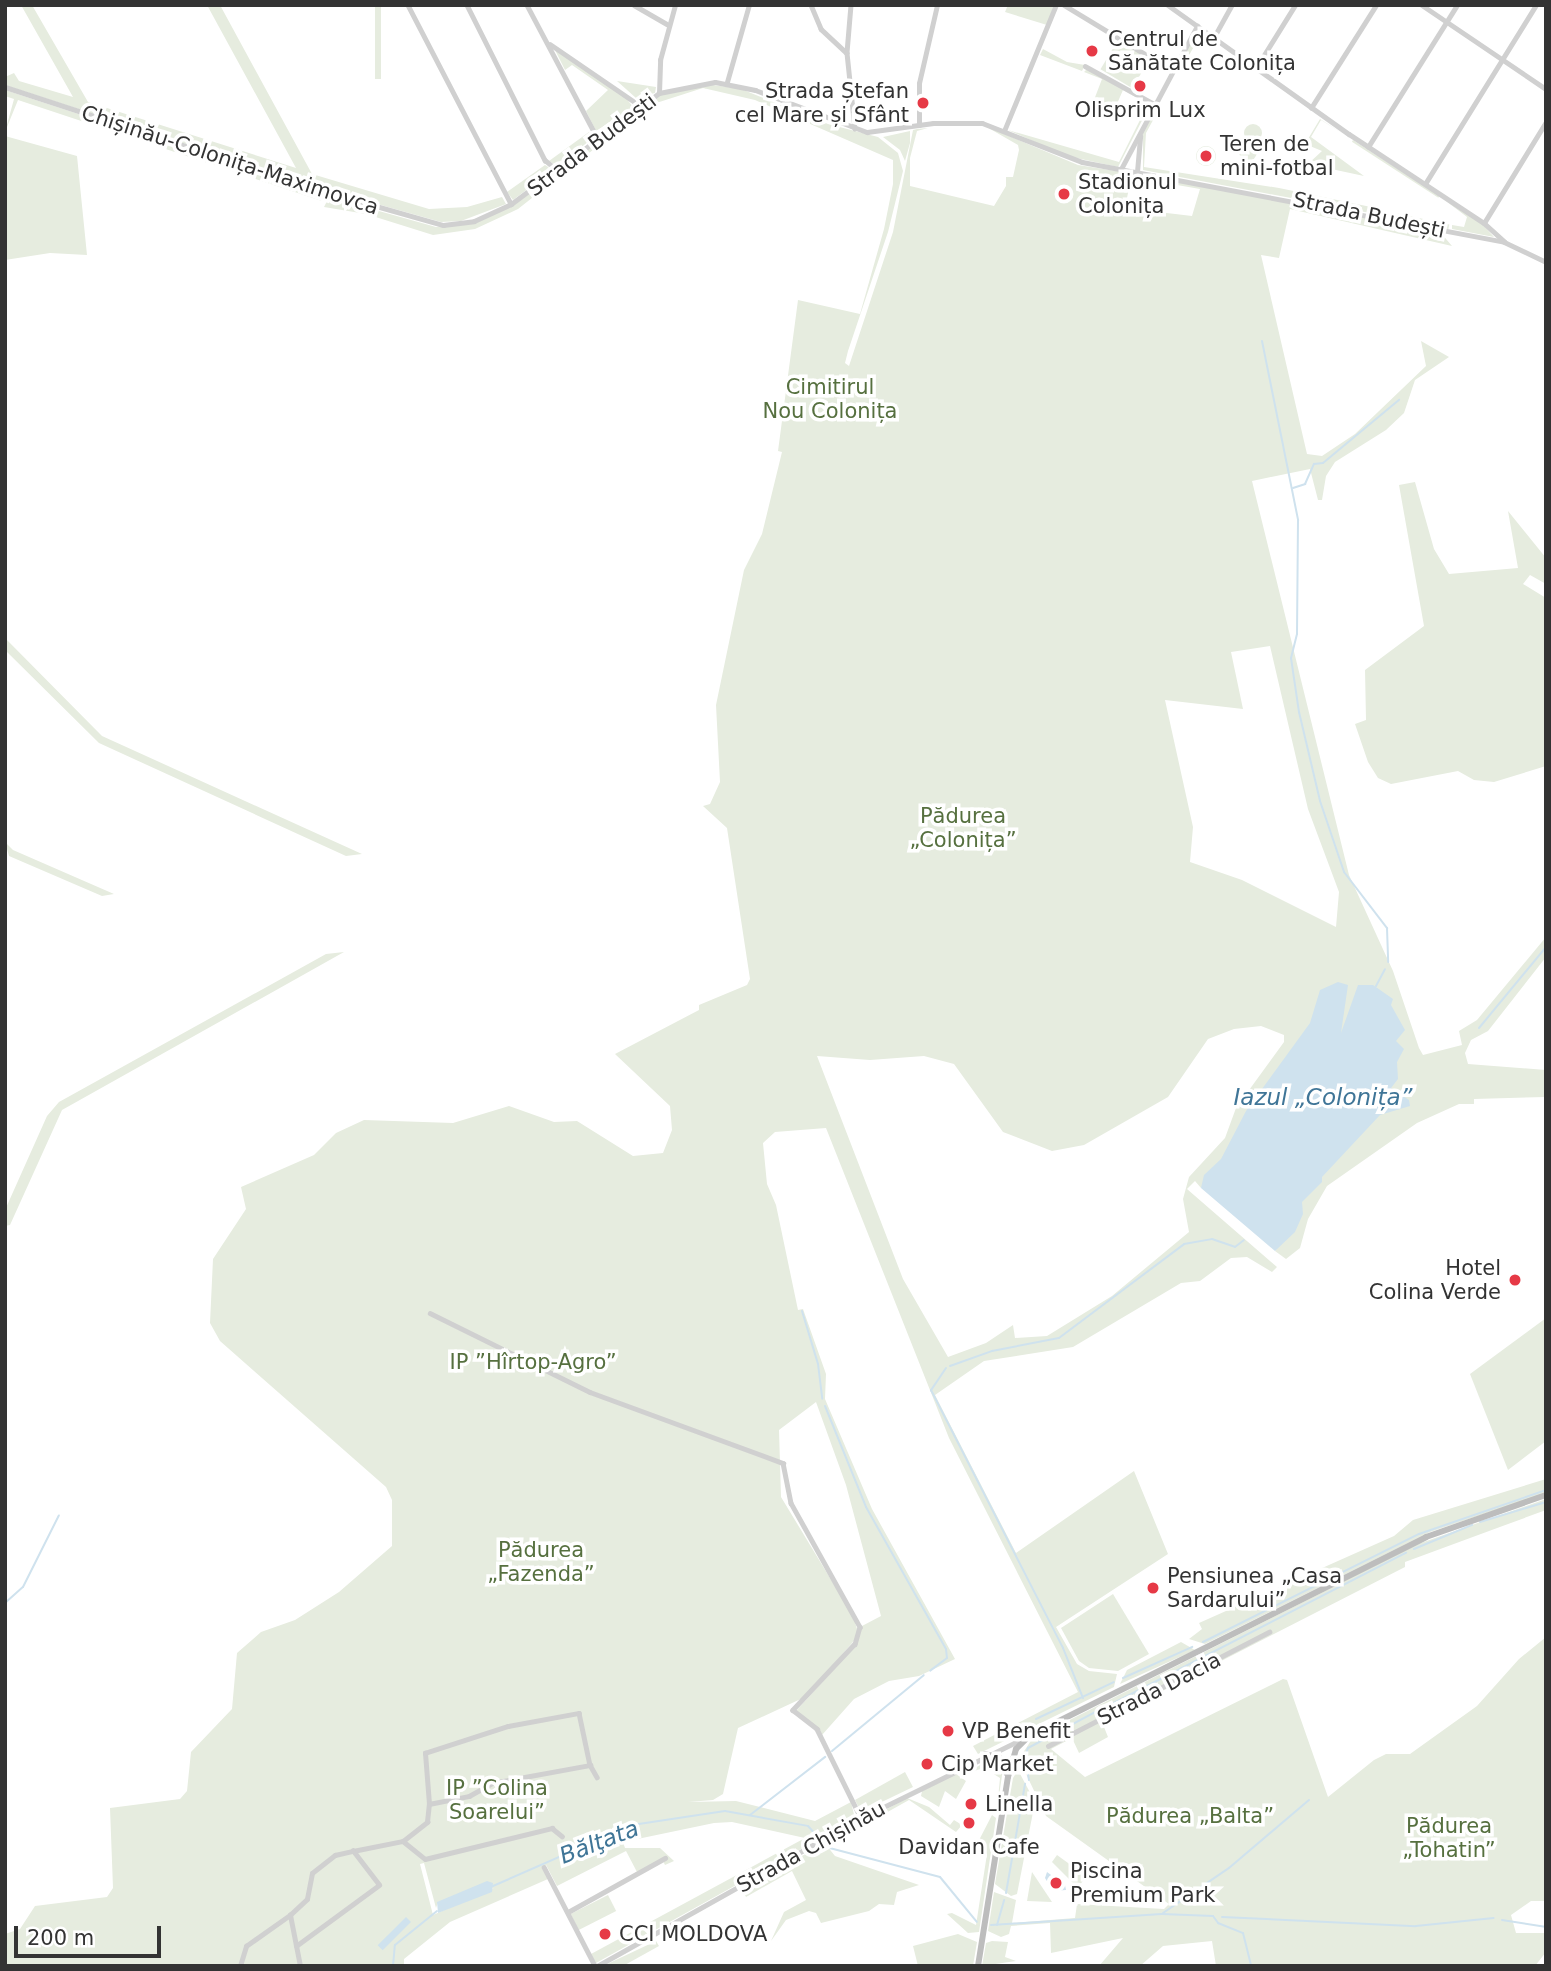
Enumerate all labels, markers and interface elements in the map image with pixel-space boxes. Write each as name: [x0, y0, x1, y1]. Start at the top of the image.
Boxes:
place label: Centrul de Sănătate Colonița: [1108, 26, 1296, 76]
marker: Centrul de Sănătate Colonița: [1082, 41, 1102, 61]
place label: Strada Ștefan cel Mare și Sfânt: [735, 78, 909, 128]
marker: Olisprim Lux: [1132, 78, 1148, 94]
street label: Strada Budești: [523, 88, 661, 202]
marker: Strada Ștefan cel Mare și Sfânt: [915, 95, 931, 111]
place label: Olisprim Lux: [1074, 97, 1206, 123]
street label: Chișinău-Colonița-Maximovca: [78, 100, 382, 220]
place label: Teren de mini-fotbal: [1220, 131, 1334, 181]
marker: Teren de mini-fotbal: [1198, 148, 1214, 164]
place label: Stadionul Colonița: [1078, 169, 1177, 219]
marker: Stadionul Colonița: [1056, 186, 1072, 202]
street label: Strada Budești: [1291, 187, 1447, 243]
park label: Cimitirul Nou Colonița: [763, 374, 897, 424]
park label: Pădurea „Colonița”: [909, 803, 1017, 853]
water label: Iazul „Colonița”: [1234, 1083, 1412, 1111]
place label: Hotel Colina Verde: [1369, 1255, 1501, 1305]
marker: Hotel Colina Verde: [1507, 1272, 1523, 1288]
park label: IP ”Hîrtop-Agro”: [449, 1349, 617, 1375]
park label: Pădurea „Fazenda”: [487, 1537, 595, 1587]
place label: Pensiunea „Casa Sardarului”: [1167, 1563, 1342, 1613]
marker: Pensiunea „Casa Sardarului”: [1145, 1580, 1161, 1596]
street label: Strada Dacia: [1093, 1647, 1225, 1731]
place label: VP Benefit: [962, 1718, 1071, 1744]
marker: VP Benefit: [940, 1723, 956, 1739]
place label: Cip Market: [941, 1751, 1054, 1777]
marker: Cip Market: [919, 1756, 935, 1772]
park label: IP ”Colina Soarelui”: [446, 1775, 548, 1825]
place label: Linella: [985, 1791, 1053, 1817]
street label: Strada Chișinău: [732, 1796, 890, 1898]
marker: Linella: [963, 1796, 979, 1812]
park label: Pădurea „Balta”: [1106, 1803, 1274, 1829]
park label: Pădurea „Tohatin”: [1402, 1813, 1496, 1863]
water label: Bălţata: [556, 1814, 642, 1870]
marker: Davidan Cafe: [961, 1815, 977, 1831]
place label: Davidan Cafe: [898, 1834, 1040, 1860]
place label: Piscina Premium Park: [1070, 1858, 1216, 1908]
marker: Piscina Premium Park: [1048, 1875, 1064, 1891]
scale bar: [18, 1912, 164, 1956]
place label: CCI MOLDOVA: [619, 1921, 767, 1947]
text: 200 m: [27, 1926, 94, 1950]
marker: CCI MOLDOVA: [597, 1926, 613, 1942]

